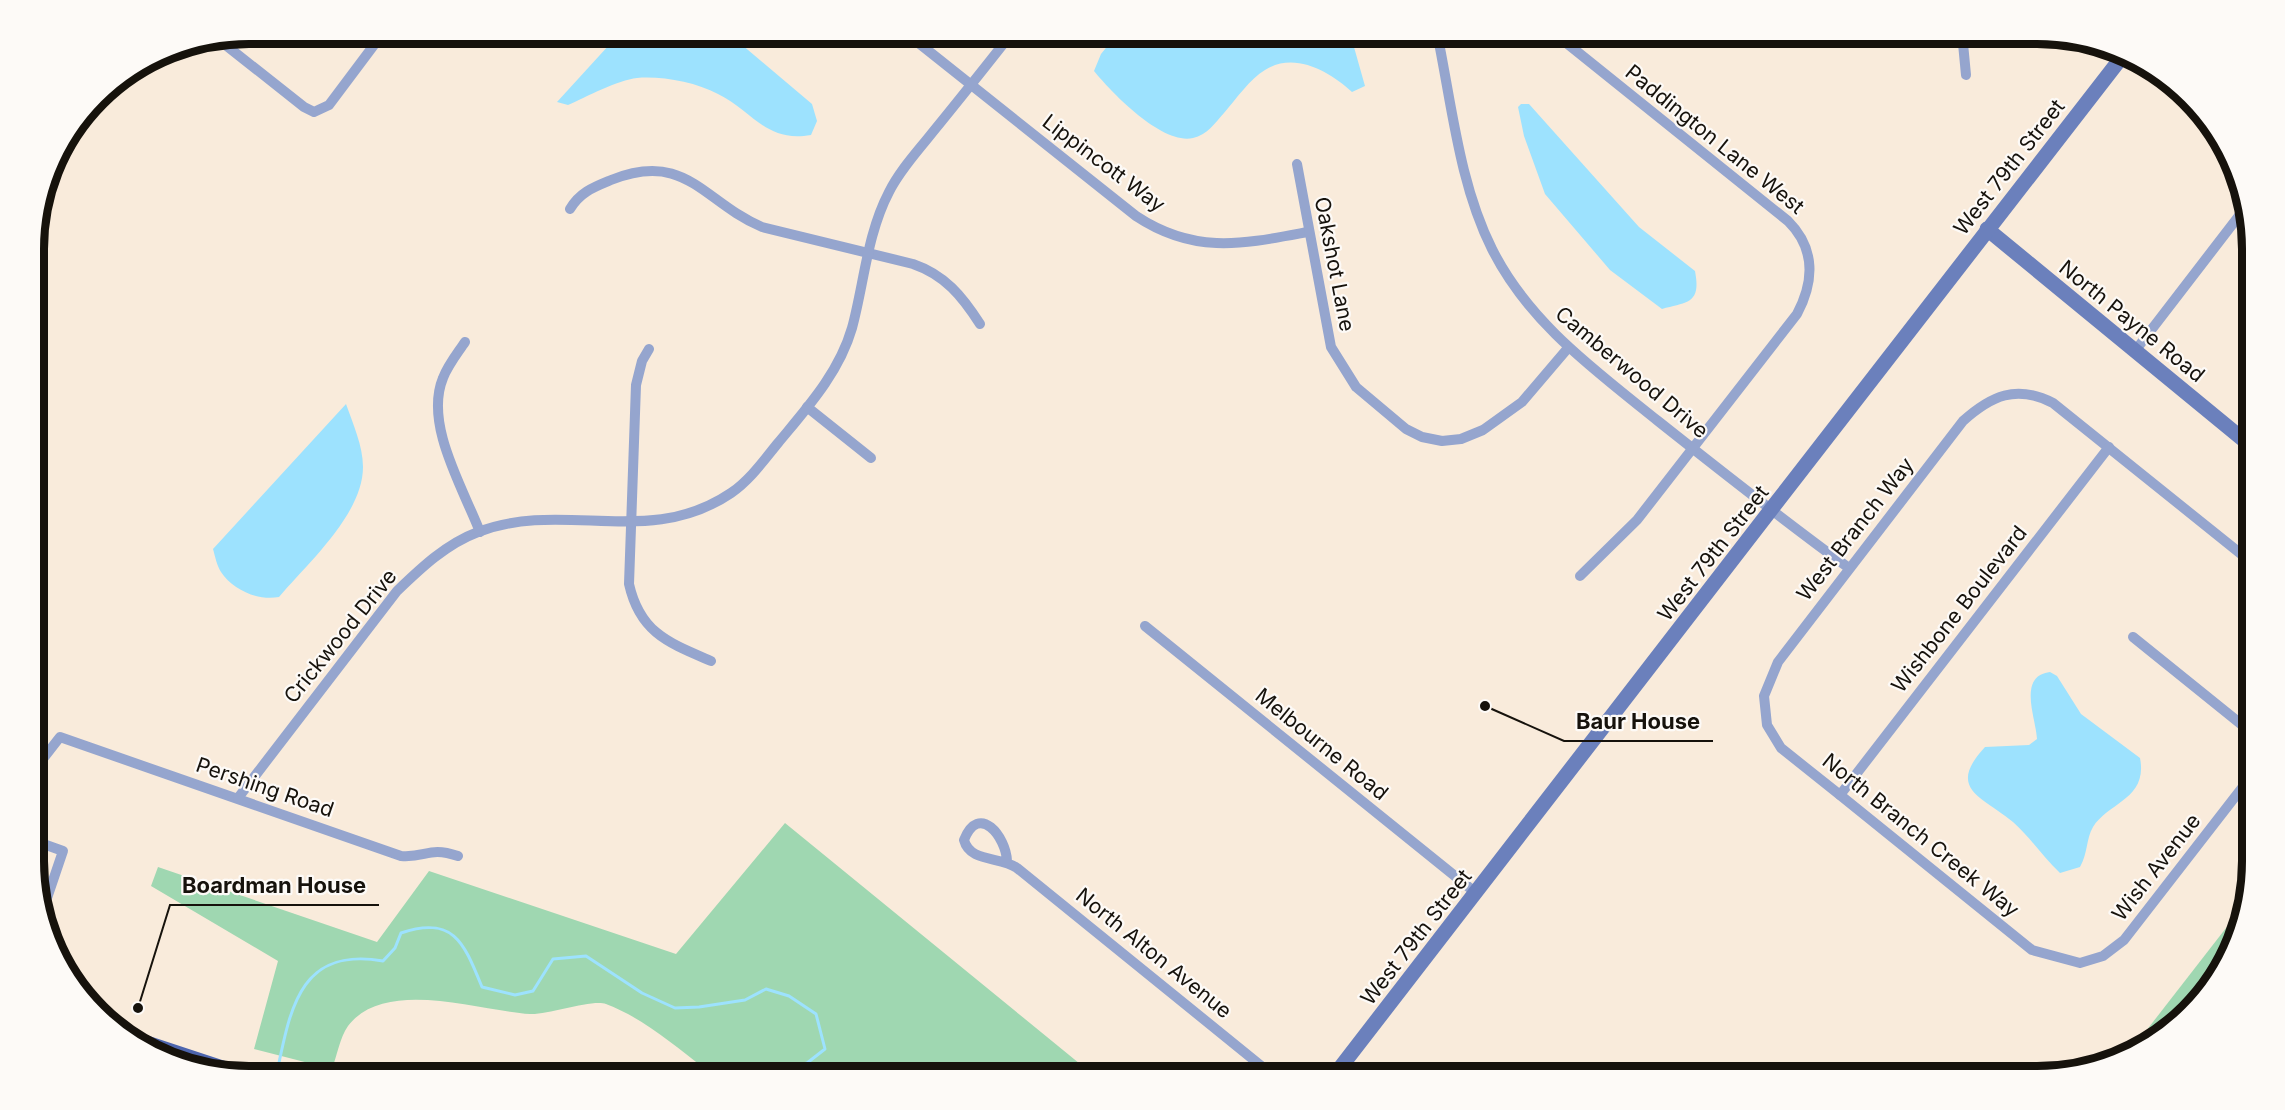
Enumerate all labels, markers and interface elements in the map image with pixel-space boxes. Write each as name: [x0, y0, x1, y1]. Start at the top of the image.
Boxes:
street label: Paddington Lane West: [1621, 59, 1810, 219]
street label: West 79th Street: [1948, 94, 2070, 240]
street label: Lippincott Way: [1038, 109, 1170, 217]
street label: Oakshot Lane: [1310, 195, 1360, 333]
street label: North Payne Road: [2054, 255, 2210, 387]
street label: Camberwood Drive: [1551, 301, 1713, 443]
street label: West Branch Way: [1791, 452, 1919, 606]
street label: West 79th Street: [1652, 480, 1774, 626]
street label: Wishbone Boulevard: [1886, 521, 2032, 697]
street label: Crickwood Drive: [278, 564, 402, 708]
street label: Melbourne Road: [1251, 683, 1393, 805]
callout: Baur House: [1564, 701, 1713, 741]
text: Baur House: [1576, 708, 1700, 734]
street label: North Branch Creek Way: [1818, 748, 2025, 922]
street label: Pershing Road: [193, 752, 337, 822]
street label: Wish Avenue: [2106, 808, 2206, 926]
street label: West 79th Street: [1355, 864, 1477, 1010]
callout: Boardman House: [170, 865, 379, 905]
text: Boardman House: [182, 872, 366, 898]
street label: North Alton Avenue: [1071, 883, 1237, 1023]

